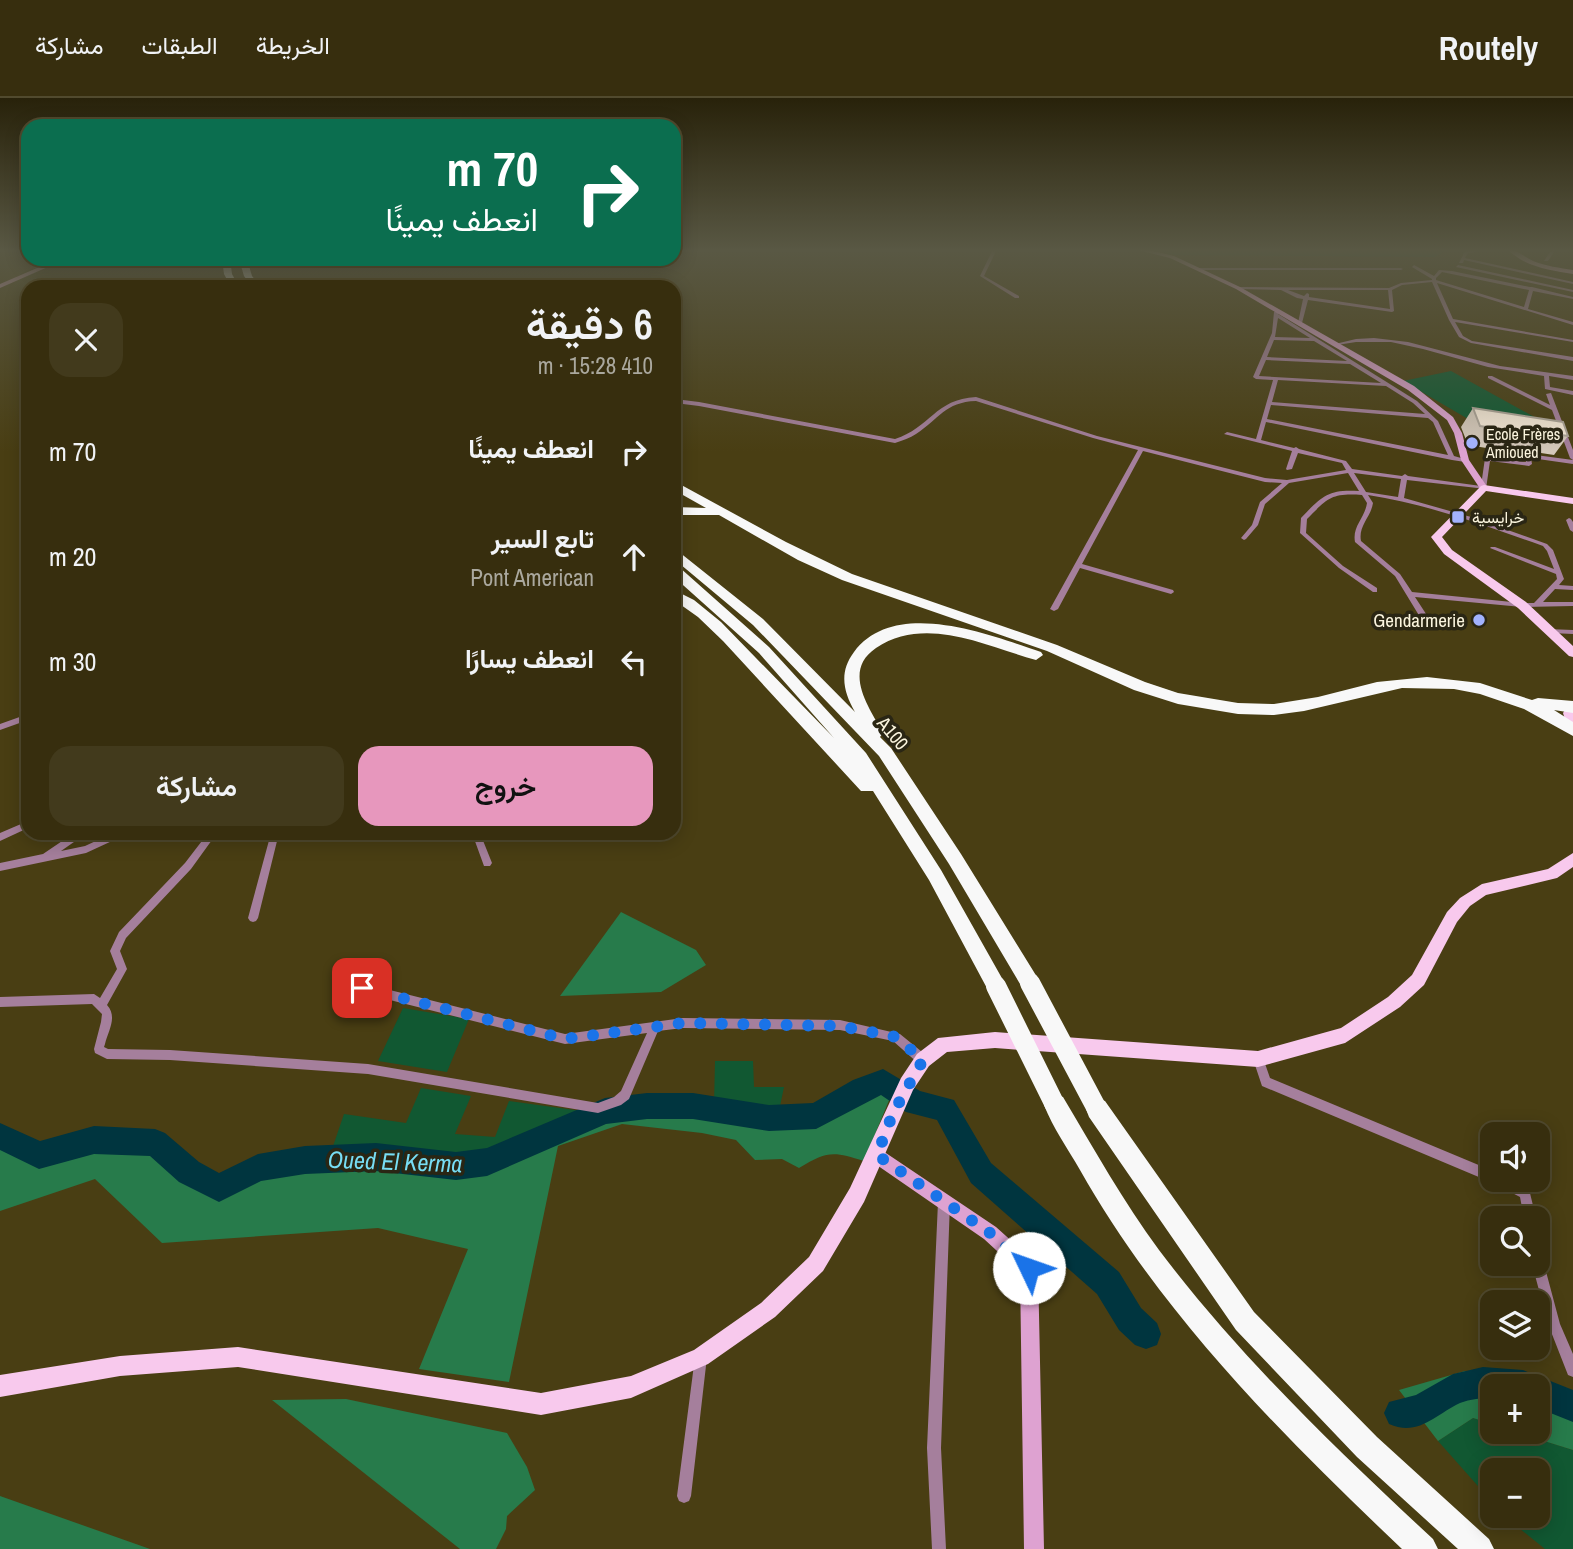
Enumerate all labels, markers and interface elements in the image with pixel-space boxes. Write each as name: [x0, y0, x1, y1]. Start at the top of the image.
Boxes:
text: Routely: [1439, 26, 1538, 70]
text: مشاركة: [35, 29, 103, 61]
text: الطبقات: [141, 29, 218, 61]
text: الخريطة: [256, 29, 330, 61]
text: 70 m: [446, 135, 538, 201]
icon: right: [562, 147, 653, 238]
text: انعطف يمينًا: [385, 198, 538, 241]
text: 6 دقيقة: [526, 296, 653, 352]
button: close: [49, 303, 123, 377]
text: 410 m · 15:28: [538, 350, 653, 381]
place label: Ecole Frères Amioued: [1485, 423, 1560, 463]
text: انعطف يمينًا: [468, 431, 594, 466]
icon: right: [615, 433, 653, 471]
text: 70 m: [49, 434, 96, 469]
marker: Ecole Frères Amioued: [1464, 435, 1480, 451]
place label: خرايسية: [1472, 506, 1524, 528]
marker: خرايسية: [1450, 509, 1466, 525]
text: تابع السير: [491, 521, 594, 556]
icon: ahead: [615, 538, 653, 576]
text: 20 m: [49, 539, 96, 574]
text: Pont American: [470, 562, 594, 593]
place label: Gendarmerie: [1373, 607, 1465, 633]
marker: Gendarmerie: [1471, 612, 1487, 628]
text: انعطف يسارًا: [465, 641, 594, 676]
icon: left: [615, 643, 653, 681]
text: 30 m: [49, 644, 96, 679]
street label: A100: [871, 710, 915, 755]
button: مشاركة: [49, 746, 344, 826]
button: خروج: [358, 746, 653, 826]
pin: [332, 958, 392, 1018]
icon: arrive: [343, 969, 381, 1007]
map controls: [1480, 1122, 1550, 1528]
button: sound: [1480, 1122, 1550, 1192]
water label: Oued El Kerma: [327, 1143, 463, 1179]
button: search: [1480, 1206, 1550, 1276]
position arrow: [992, 1231, 1066, 1305]
button: layers: [1480, 1290, 1550, 1360]
button: +: [1480, 1374, 1550, 1444]
button: −: [1480, 1458, 1550, 1528]

